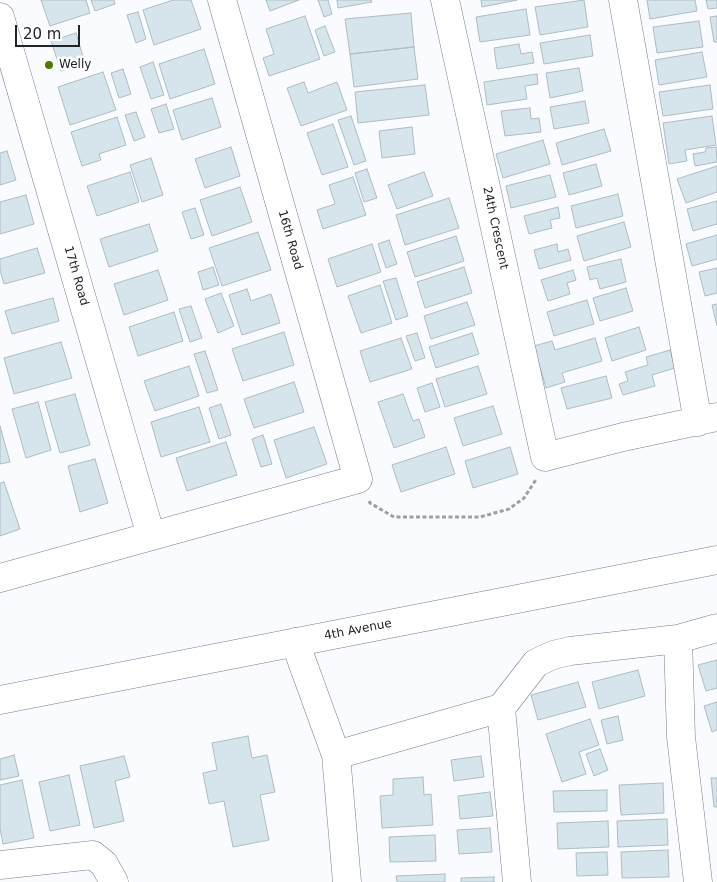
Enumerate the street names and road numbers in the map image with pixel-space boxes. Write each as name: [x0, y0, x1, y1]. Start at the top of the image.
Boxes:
street label: 24th Crescent: [479, 185, 511, 271]
street label: 16th Road: [275, 208, 305, 272]
street label: 17th Road: [61, 244, 91, 308]
street label: 4th Avenue: [323, 616, 393, 644]

